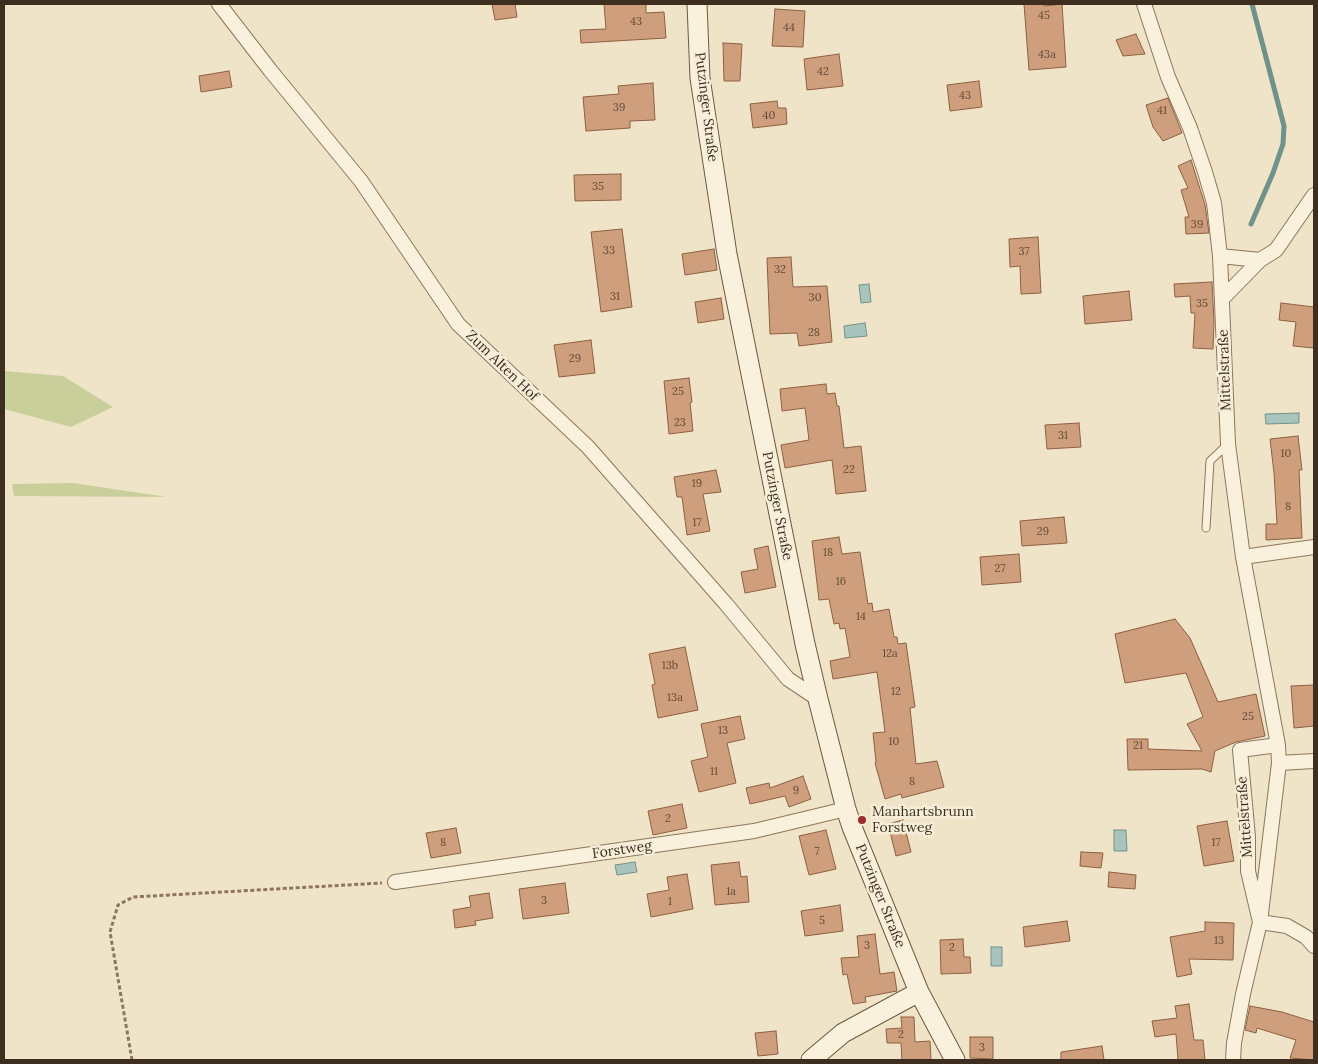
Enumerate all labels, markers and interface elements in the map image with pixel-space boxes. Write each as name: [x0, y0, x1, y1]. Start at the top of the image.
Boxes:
house number: 45: [1038, 9, 1050, 23]
house number: 43: [630, 15, 642, 29]
house number: 44: [783, 21, 795, 35]
house number: 43a: [1038, 48, 1056, 62]
street label: Putzinger Straße: [691, 51, 721, 163]
house number: 42: [817, 65, 829, 79]
house number: 43: [959, 89, 971, 103]
house number: 39: [613, 101, 625, 115]
house number: 41: [1157, 104, 1167, 118]
house number: 40: [763, 109, 775, 123]
house number: 35: [592, 180, 604, 194]
house number: 39: [1191, 218, 1203, 232]
house number: 33: [603, 244, 615, 258]
house number: 37: [1019, 245, 1029, 259]
house number: 32: [774, 263, 786, 277]
house number: 31: [610, 290, 620, 304]
house number: 30: [809, 291, 821, 305]
house number: 35: [1196, 297, 1208, 311]
house number: 28: [808, 326, 820, 340]
street label: Zum Alten Hof: [462, 327, 542, 405]
street label: Mittelstraße: [1215, 329, 1235, 411]
house number: 29: [569, 352, 581, 366]
house number: 25: [672, 385, 684, 399]
house number: 23: [674, 416, 686, 430]
house number: 31: [1058, 429, 1068, 443]
house number: 10: [1281, 447, 1291, 461]
street label: Putzinger Straße: [758, 450, 796, 562]
house number: 22: [843, 463, 855, 477]
house number: 19: [692, 477, 702, 491]
house number: 8: [1285, 500, 1291, 514]
house number: 17: [692, 516, 702, 530]
house number: 29: [1037, 525, 1049, 539]
house number: 18: [823, 546, 833, 560]
house number: 27: [995, 562, 1005, 576]
house number: 16: [836, 575, 846, 589]
house number: 14: [856, 610, 866, 624]
house number: 12a: [882, 647, 898, 661]
house number: 13b: [662, 659, 678, 673]
house number: 12: [891, 685, 901, 699]
house number: 13a: [667, 691, 683, 705]
house number: 25: [1242, 710, 1254, 724]
house number: 13: [718, 724, 728, 738]
house number: 10: [889, 735, 899, 749]
house number: 21: [1133, 739, 1143, 753]
house number: 11: [710, 765, 718, 779]
house number: 8: [909, 775, 915, 789]
street label: Mittelstraße: [1234, 776, 1256, 858]
house number: 9: [793, 784, 799, 798]
place label: Manhartsbrunn Forstweg: [872, 804, 974, 836]
house number: 2: [665, 812, 671, 826]
marker: Manhartsbrunn Forstweg: [856, 814, 868, 826]
house number: 8: [440, 836, 446, 850]
house number: 17: [1211, 836, 1221, 850]
street label: Forstweg: [591, 837, 653, 863]
street label: Putzinger Straße: [852, 842, 908, 950]
house number: 7: [814, 845, 820, 859]
house number: 1a: [726, 885, 736, 899]
house number: 3: [541, 894, 547, 908]
house number: 1: [668, 895, 672, 909]
house number: 5: [819, 914, 825, 928]
house number: 13: [1214, 934, 1224, 948]
house number: 3: [864, 939, 870, 953]
house number: 2: [949, 941, 955, 955]
house number: 2: [898, 1028, 904, 1042]
house number: 3: [979, 1041, 985, 1055]

